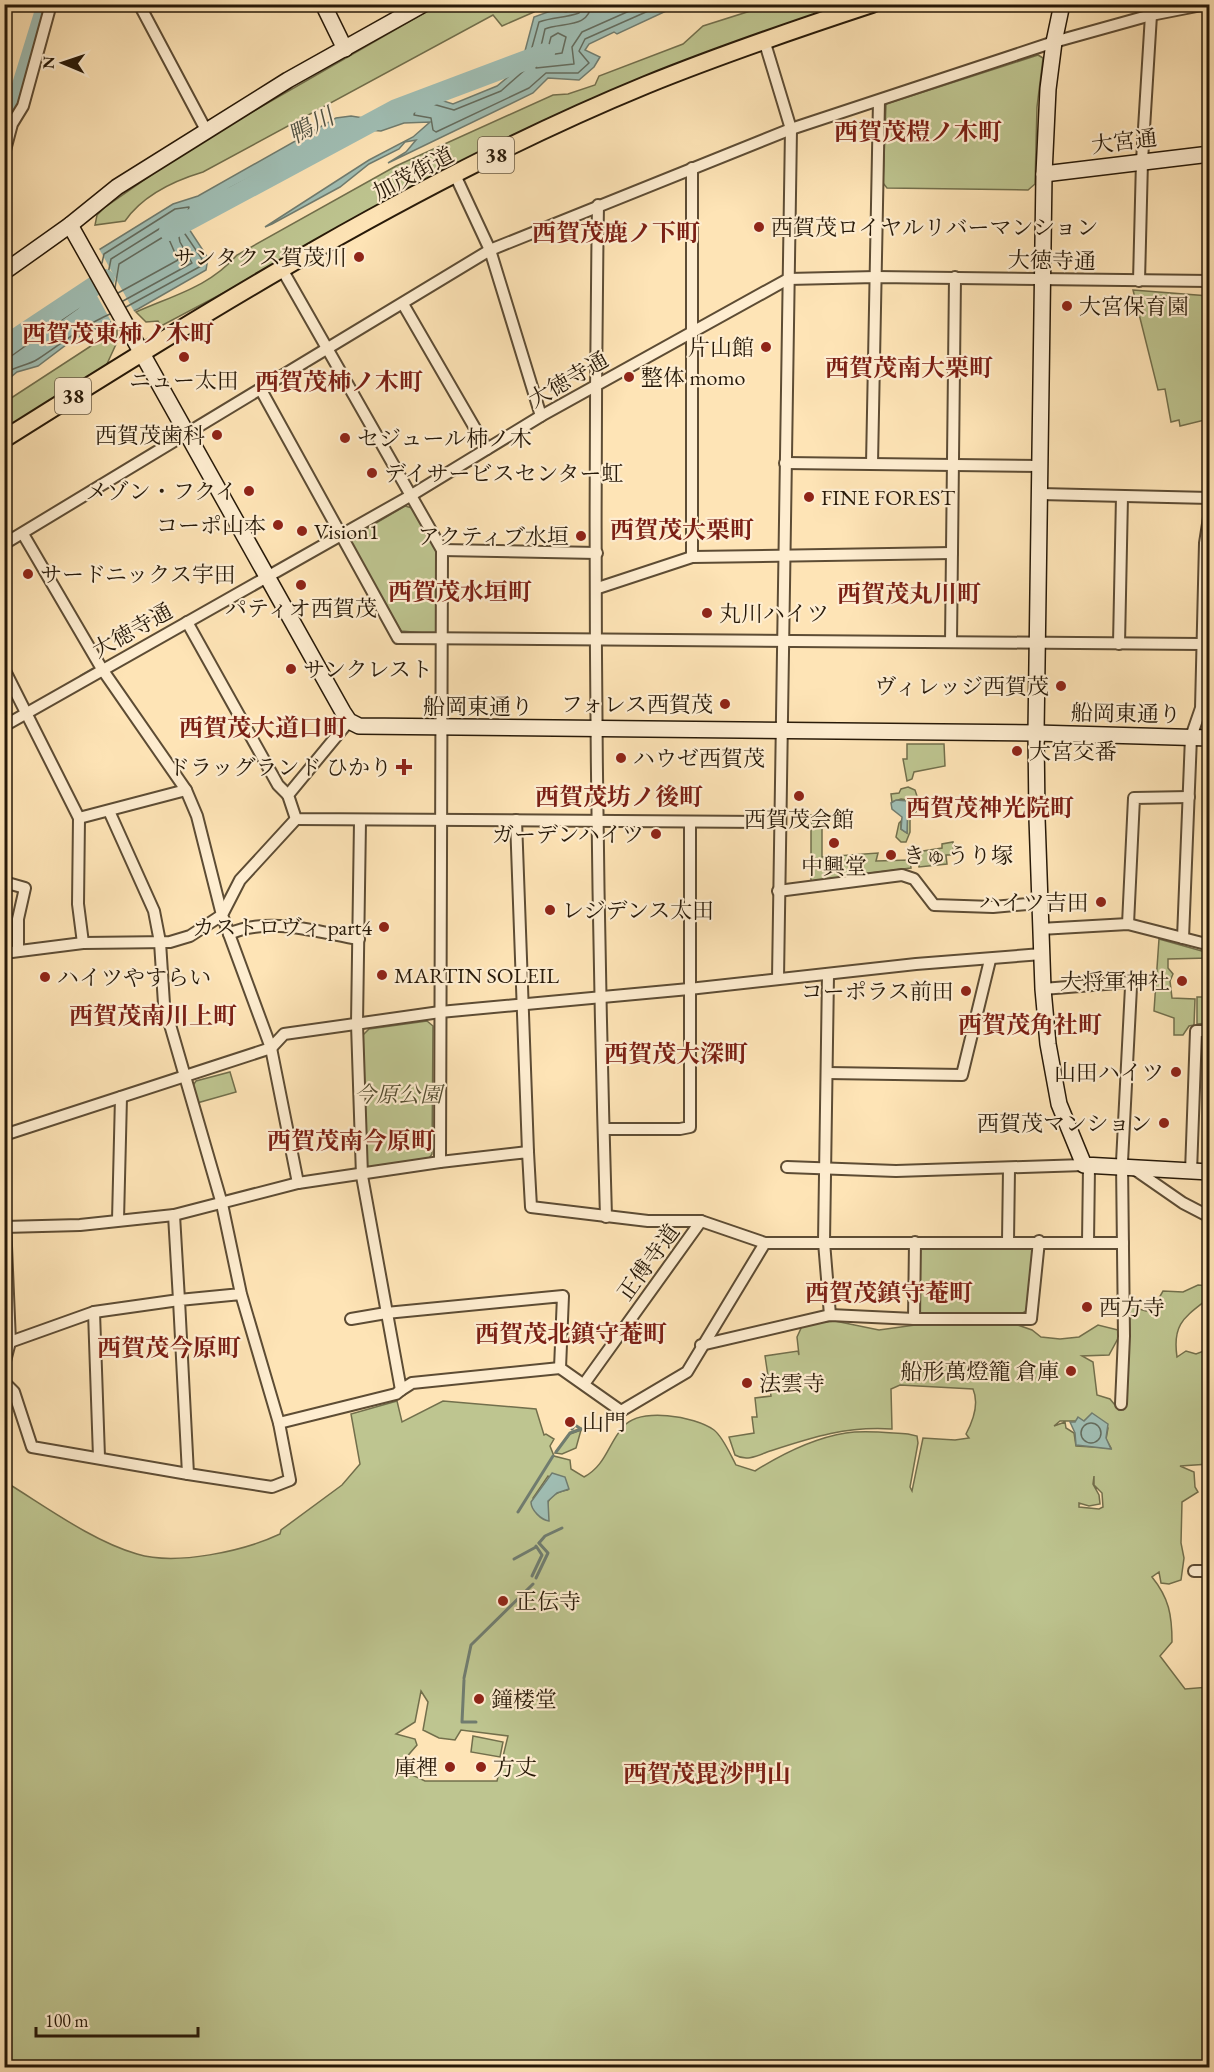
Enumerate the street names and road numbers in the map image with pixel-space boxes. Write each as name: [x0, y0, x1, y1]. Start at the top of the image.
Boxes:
street label: 大宮通: [1090, 123, 1159, 160]
road number: 38: [478, 137, 514, 173]
street label: 加茂街道: [368, 140, 459, 207]
street label: 大徳寺通: [1008, 245, 1096, 276]
street label: 大徳寺通: [523, 345, 614, 414]
road number: 38: [55, 378, 91, 414]
street label: 大徳寺通: [87, 596, 178, 664]
street label: 船岡東通り: [423, 692, 533, 721]
street label: 船岡東通り: [1071, 698, 1181, 729]
street label: 正傅寺道: [611, 1218, 686, 1306]

